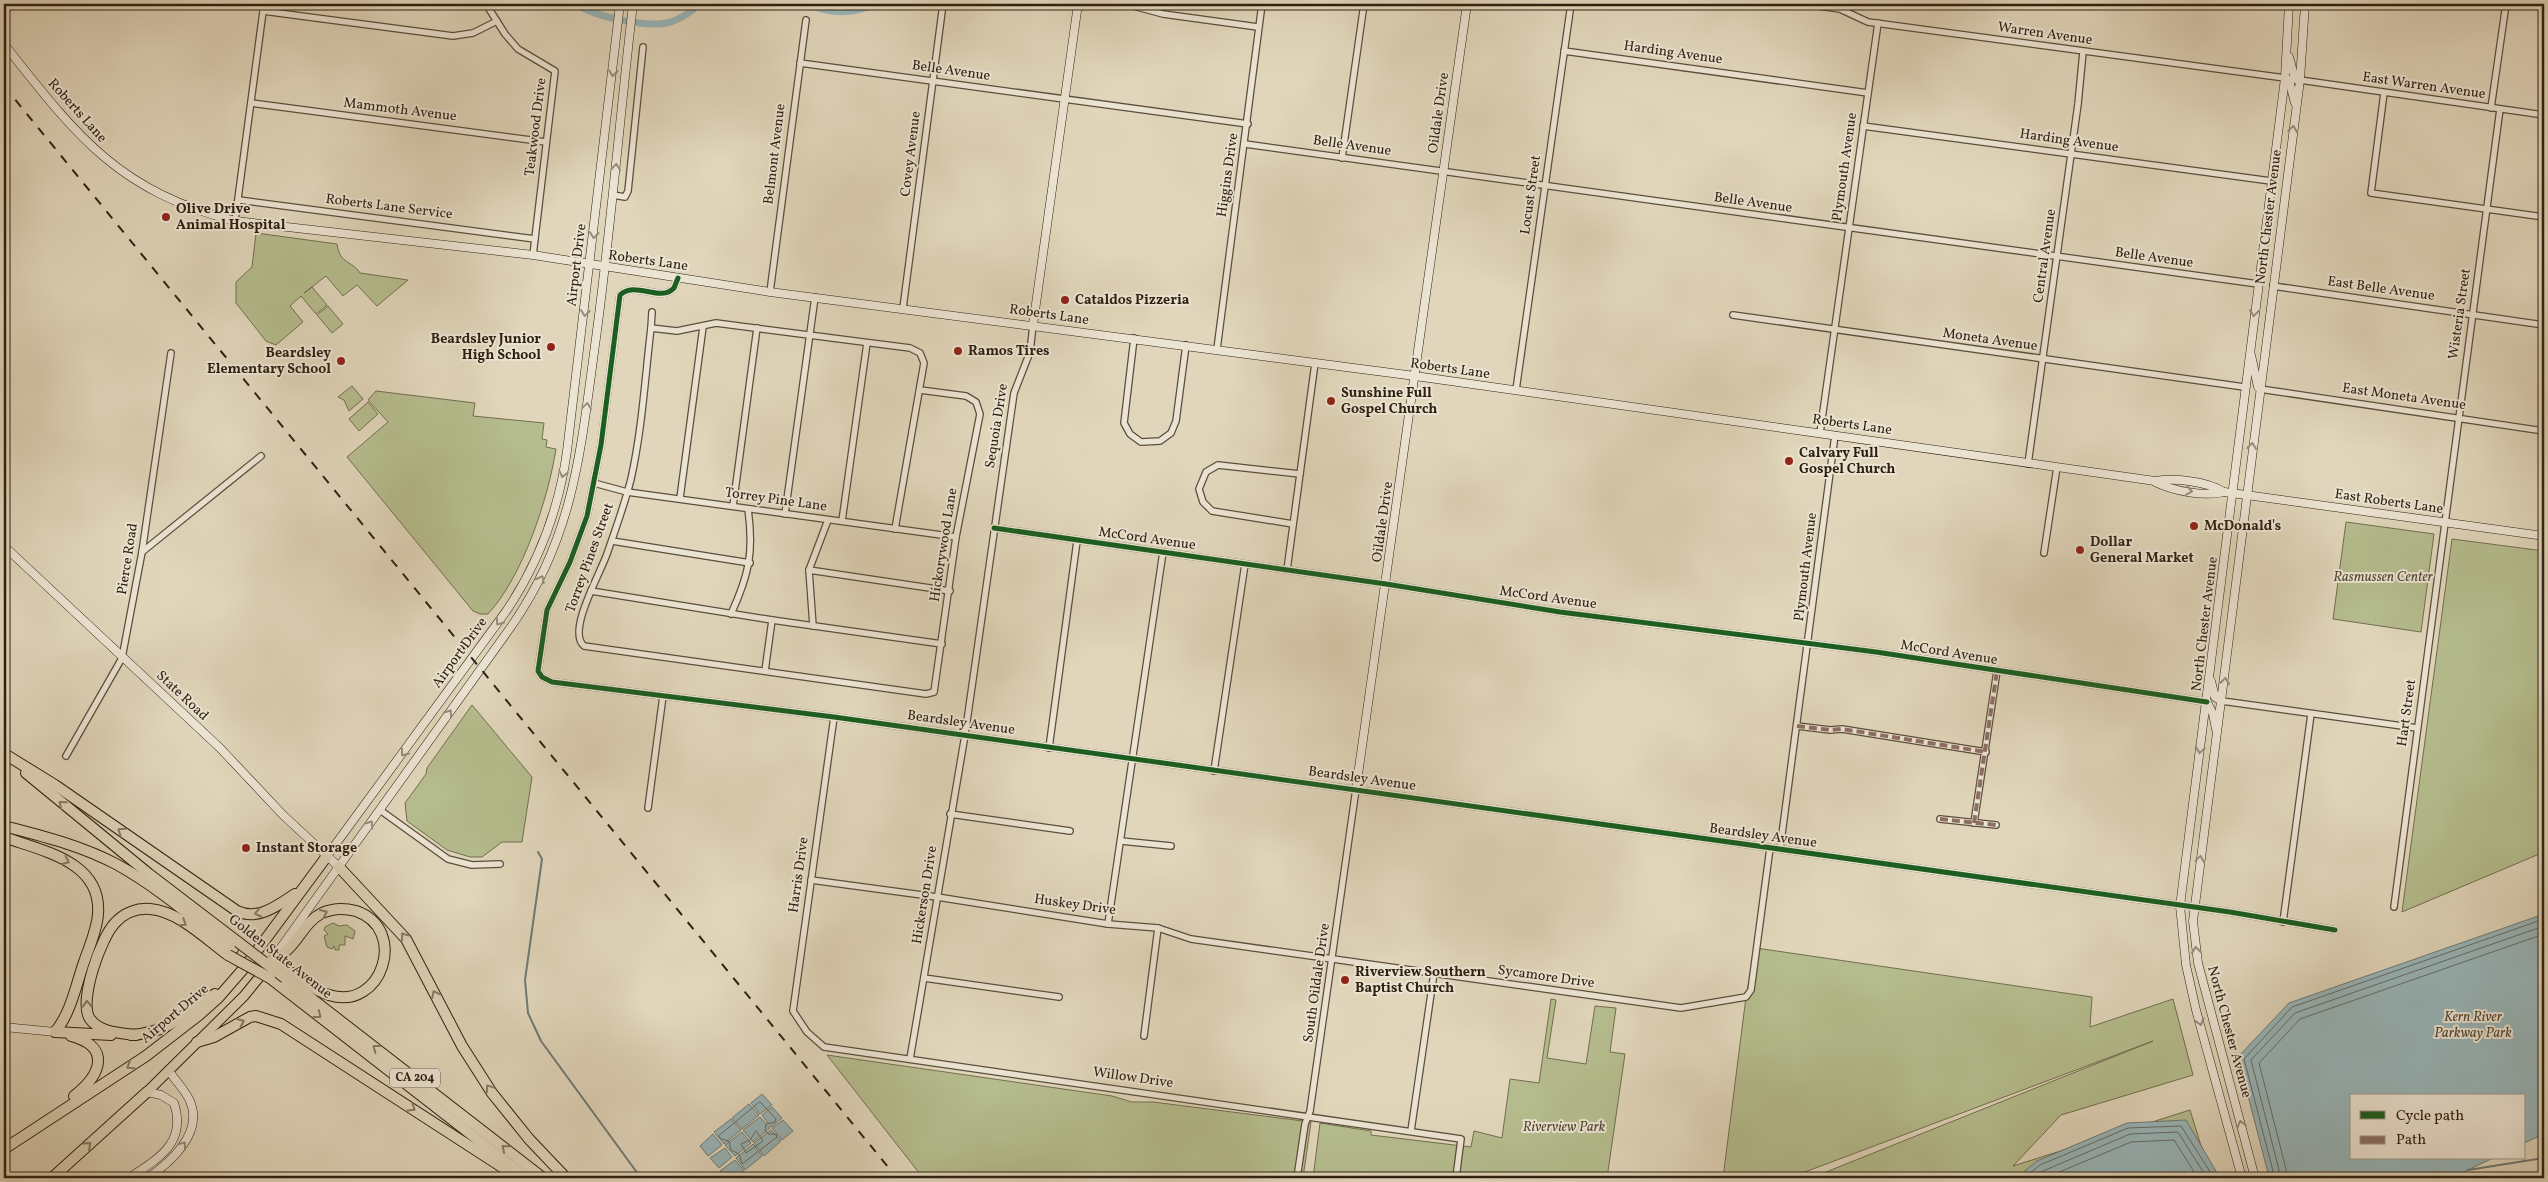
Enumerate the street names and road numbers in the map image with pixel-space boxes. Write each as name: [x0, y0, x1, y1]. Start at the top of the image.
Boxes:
street label: Warren Avenue: [1996, 18, 2094, 50]
street label: Harding Avenue: [1622, 37, 1724, 69]
street label: Belle Avenue: [911, 56, 992, 86]
street label: East Warren Avenue: [2361, 68, 2487, 104]
street label: Oildale Drive: [1424, 71, 1454, 155]
street label: Roberts Lane: [43, 75, 111, 147]
street label: Teakwood Drive: [521, 76, 552, 177]
street label: Mammoth Avenue: [342, 94, 458, 126]
street label: Belmont Avenue: [759, 102, 791, 205]
street label: Covey Avenue: [896, 110, 926, 198]
street label: Plymouth Avenue: [1828, 111, 1862, 223]
street label: Harding Avenue: [2018, 125, 2120, 157]
street label: Higgins Drive: [1213, 131, 1243, 218]
street label: Belle Avenue: [1312, 131, 1393, 161]
street label: North Chester Avenue: [2251, 148, 2287, 286]
street label: Locust Street: [1516, 154, 1546, 236]
street label: Belle Avenue: [1713, 188, 1794, 218]
street label: Roberts Lane Service: [324, 190, 454, 224]
street label: Central Avenue: [2029, 207, 2061, 304]
street label: Airport Drive: [563, 222, 592, 307]
street label: Belle Avenue: [2114, 243, 2195, 273]
street label: Roberts Lane: [607, 246, 689, 276]
street label: Wisteria Street: [2444, 267, 2476, 361]
street label: East Belle Avenue: [2326, 272, 2436, 306]
street label: Roberts Lane: [1008, 300, 1090, 330]
street label: Moneta Avenue: [1941, 324, 2039, 356]
street label: Roberts Lane: [1409, 354, 1491, 384]
street label: East Moneta Avenue: [2341, 379, 2467, 415]
street label: Sequoia Drive: [981, 382, 1013, 470]
street label: Roberts Lane: [1811, 410, 1893, 440]
street label: Oildale Drive: [1368, 480, 1398, 564]
street label: Torrey Pine Lane: [724, 483, 829, 517]
street label: East Roberts Lane: [2334, 485, 2445, 519]
street label: Hickorywood Lane: [926, 486, 962, 603]
street label: Torrey Pines Street: [561, 500, 619, 616]
street label: Plymouth Avenue: [1790, 511, 1822, 622]
street label: Pierce Road: [113, 522, 143, 596]
street label: McCord Avenue: [1097, 523, 1197, 555]
street label: North Chester Avenue: [2187, 555, 2223, 693]
street label: McCord Avenue: [1498, 582, 1598, 614]
street label: Airport Drive: [428, 613, 492, 692]
street label: McCord Avenue: [1899, 636, 1999, 670]
street label: State Road: [152, 667, 212, 725]
street label: Hart Street: [2393, 678, 2421, 748]
street label: Beardsley Avenue: [906, 706, 1016, 740]
street label: Beardsley Avenue: [1307, 762, 1417, 796]
street label: Beardsley Avenue: [1708, 819, 1818, 853]
street label: Harris Drive: [784, 835, 814, 914]
street label: Hickerson Drive: [908, 844, 942, 946]
street label: Huskey Drive: [1033, 890, 1118, 920]
street label: Golden State Avenue: [224, 910, 336, 1004]
street label: South Oildale Drive: [1299, 922, 1335, 1044]
street label: Sycamore Drive: [1496, 961, 1596, 993]
street label: North Chester Avenue: [2202, 964, 2256, 1100]
street label: Airport Drive: [137, 980, 213, 1048]
street label: Willow Drive: [1092, 1063, 1175, 1093]
road number: CA 204: [390, 1068, 440, 1088]

